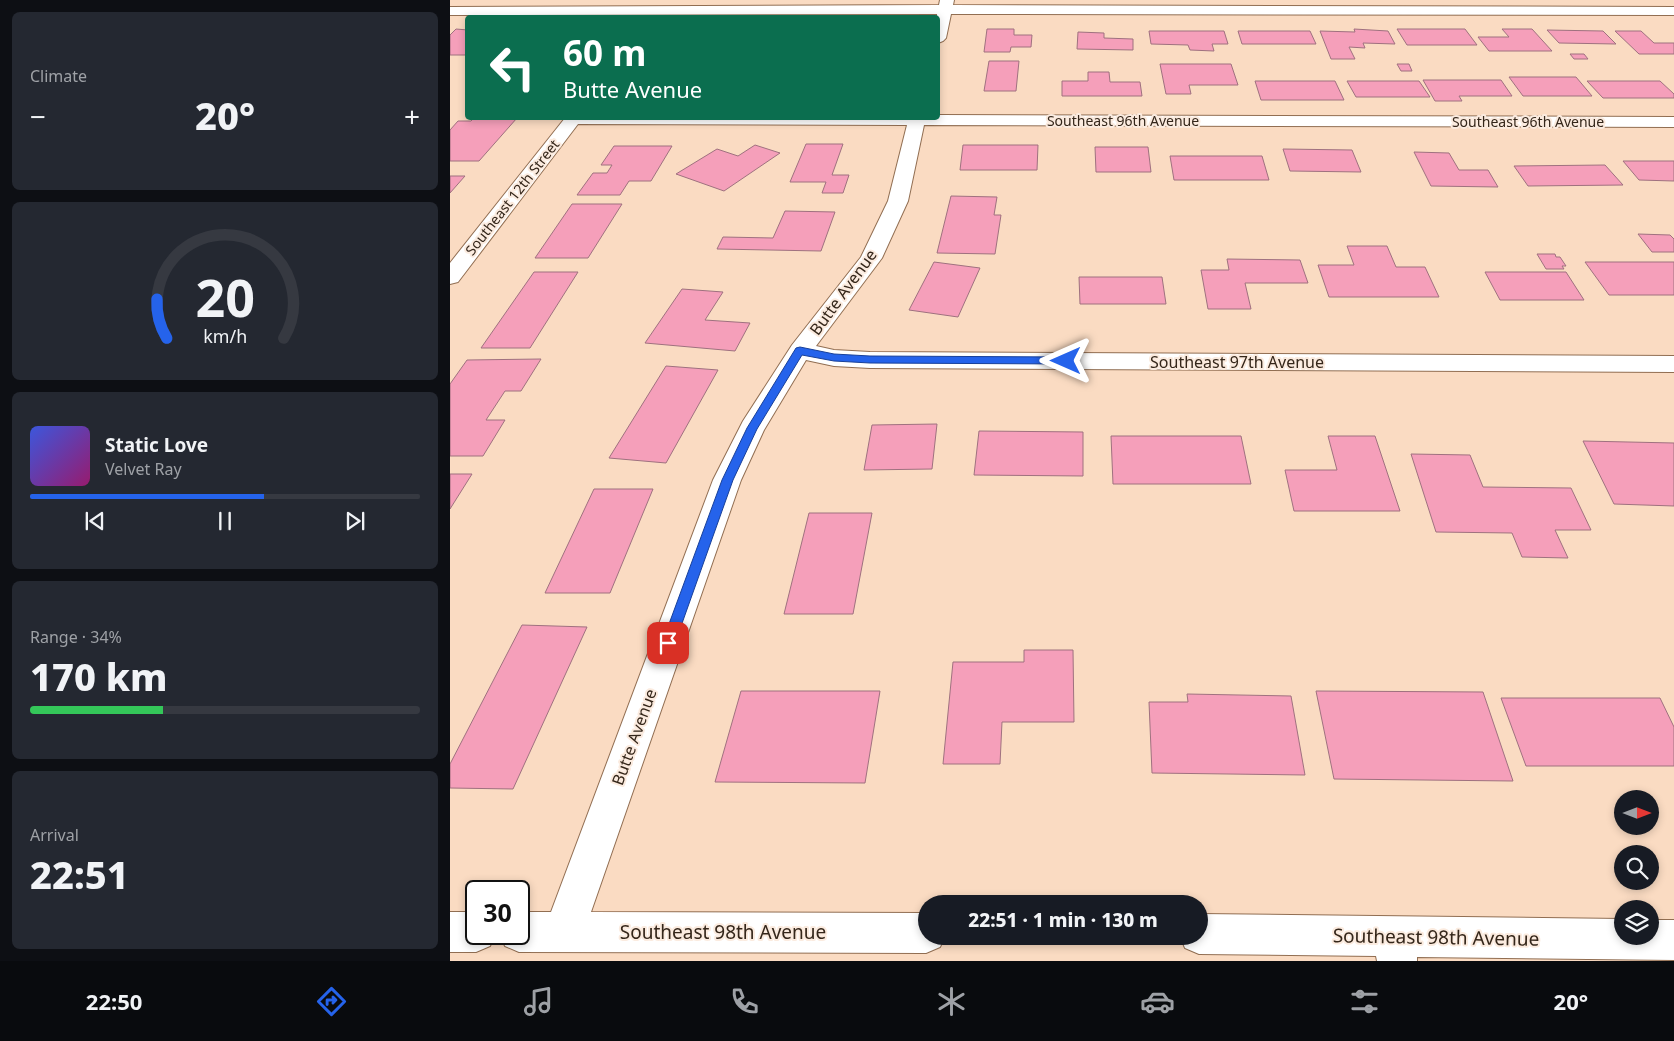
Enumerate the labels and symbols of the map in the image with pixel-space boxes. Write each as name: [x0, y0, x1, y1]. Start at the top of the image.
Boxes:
street label: Southeast 96th Avenue: [1047, 111, 1199, 130]
street label: Southeast 96th Avenue: [1452, 112, 1604, 131]
street label: Southeast 12th Street: [461, 135, 563, 259]
street label: Butte Avenue: [804, 245, 882, 339]
position arrow: [1039, 334, 1091, 386]
street label: Southeast 97th Avenue: [1150, 351, 1324, 373]
pin: [647, 622, 689, 664]
street label: Butte Avenue: [606, 686, 662, 788]
north arrow: [1614, 790, 1659, 835]
speed limit sign: 30: [465, 880, 530, 945]
street label: Southeast 98th Avenue: [620, 919, 826, 945]
street label: Southeast 98th Avenue: [1333, 922, 1539, 952]

